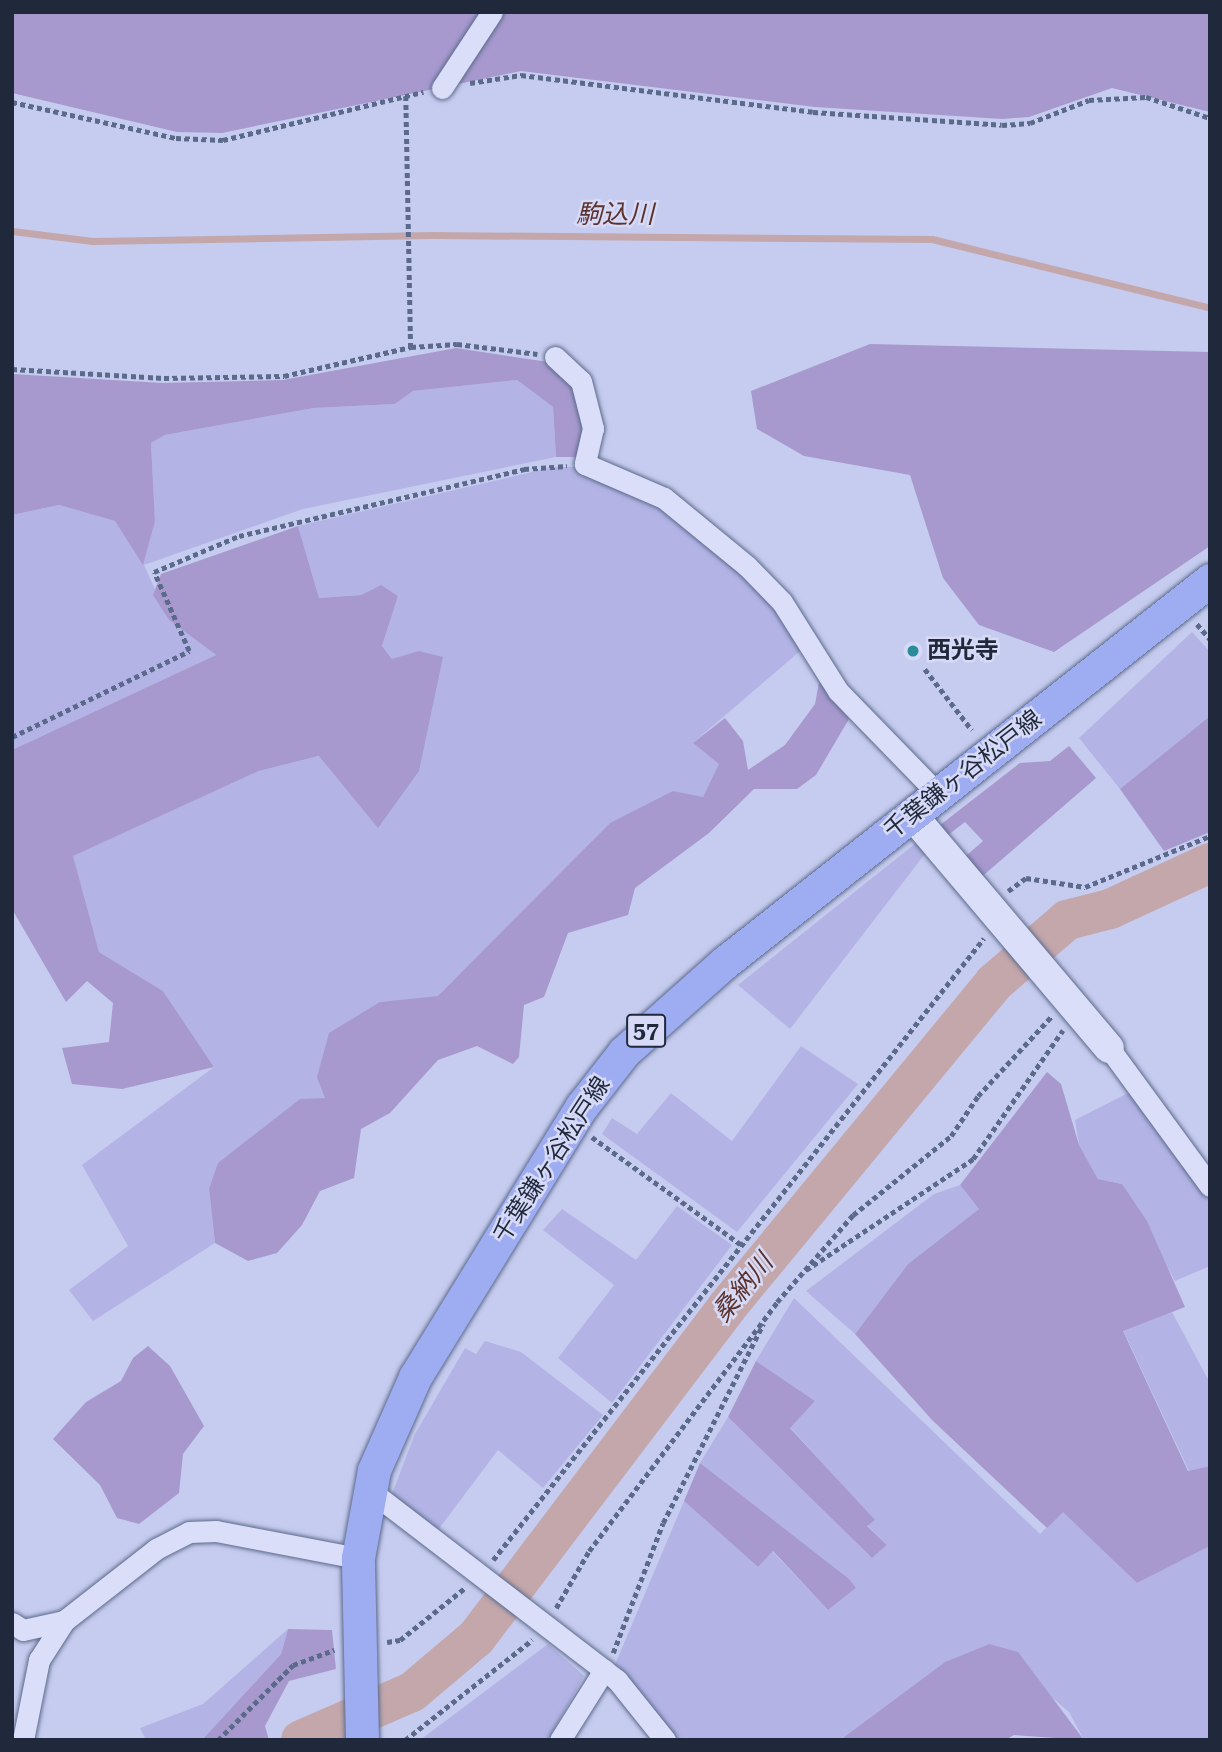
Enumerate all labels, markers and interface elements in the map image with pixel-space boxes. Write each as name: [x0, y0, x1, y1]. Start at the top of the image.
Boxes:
water label: 駒込川: [576, 199, 654, 231]
place label: 西光寺: [927, 637, 999, 665]
marker: 西光寺: [905, 643, 921, 659]
street label: 千葉鎌ヶ谷松戸線: [878, 705, 1048, 845]
road number: 57: [625, 1012, 667, 1050]
street label: 千葉鎌ヶ谷松戸線: [488, 1072, 616, 1248]
water label: 桑納川: [706, 1248, 780, 1328]

